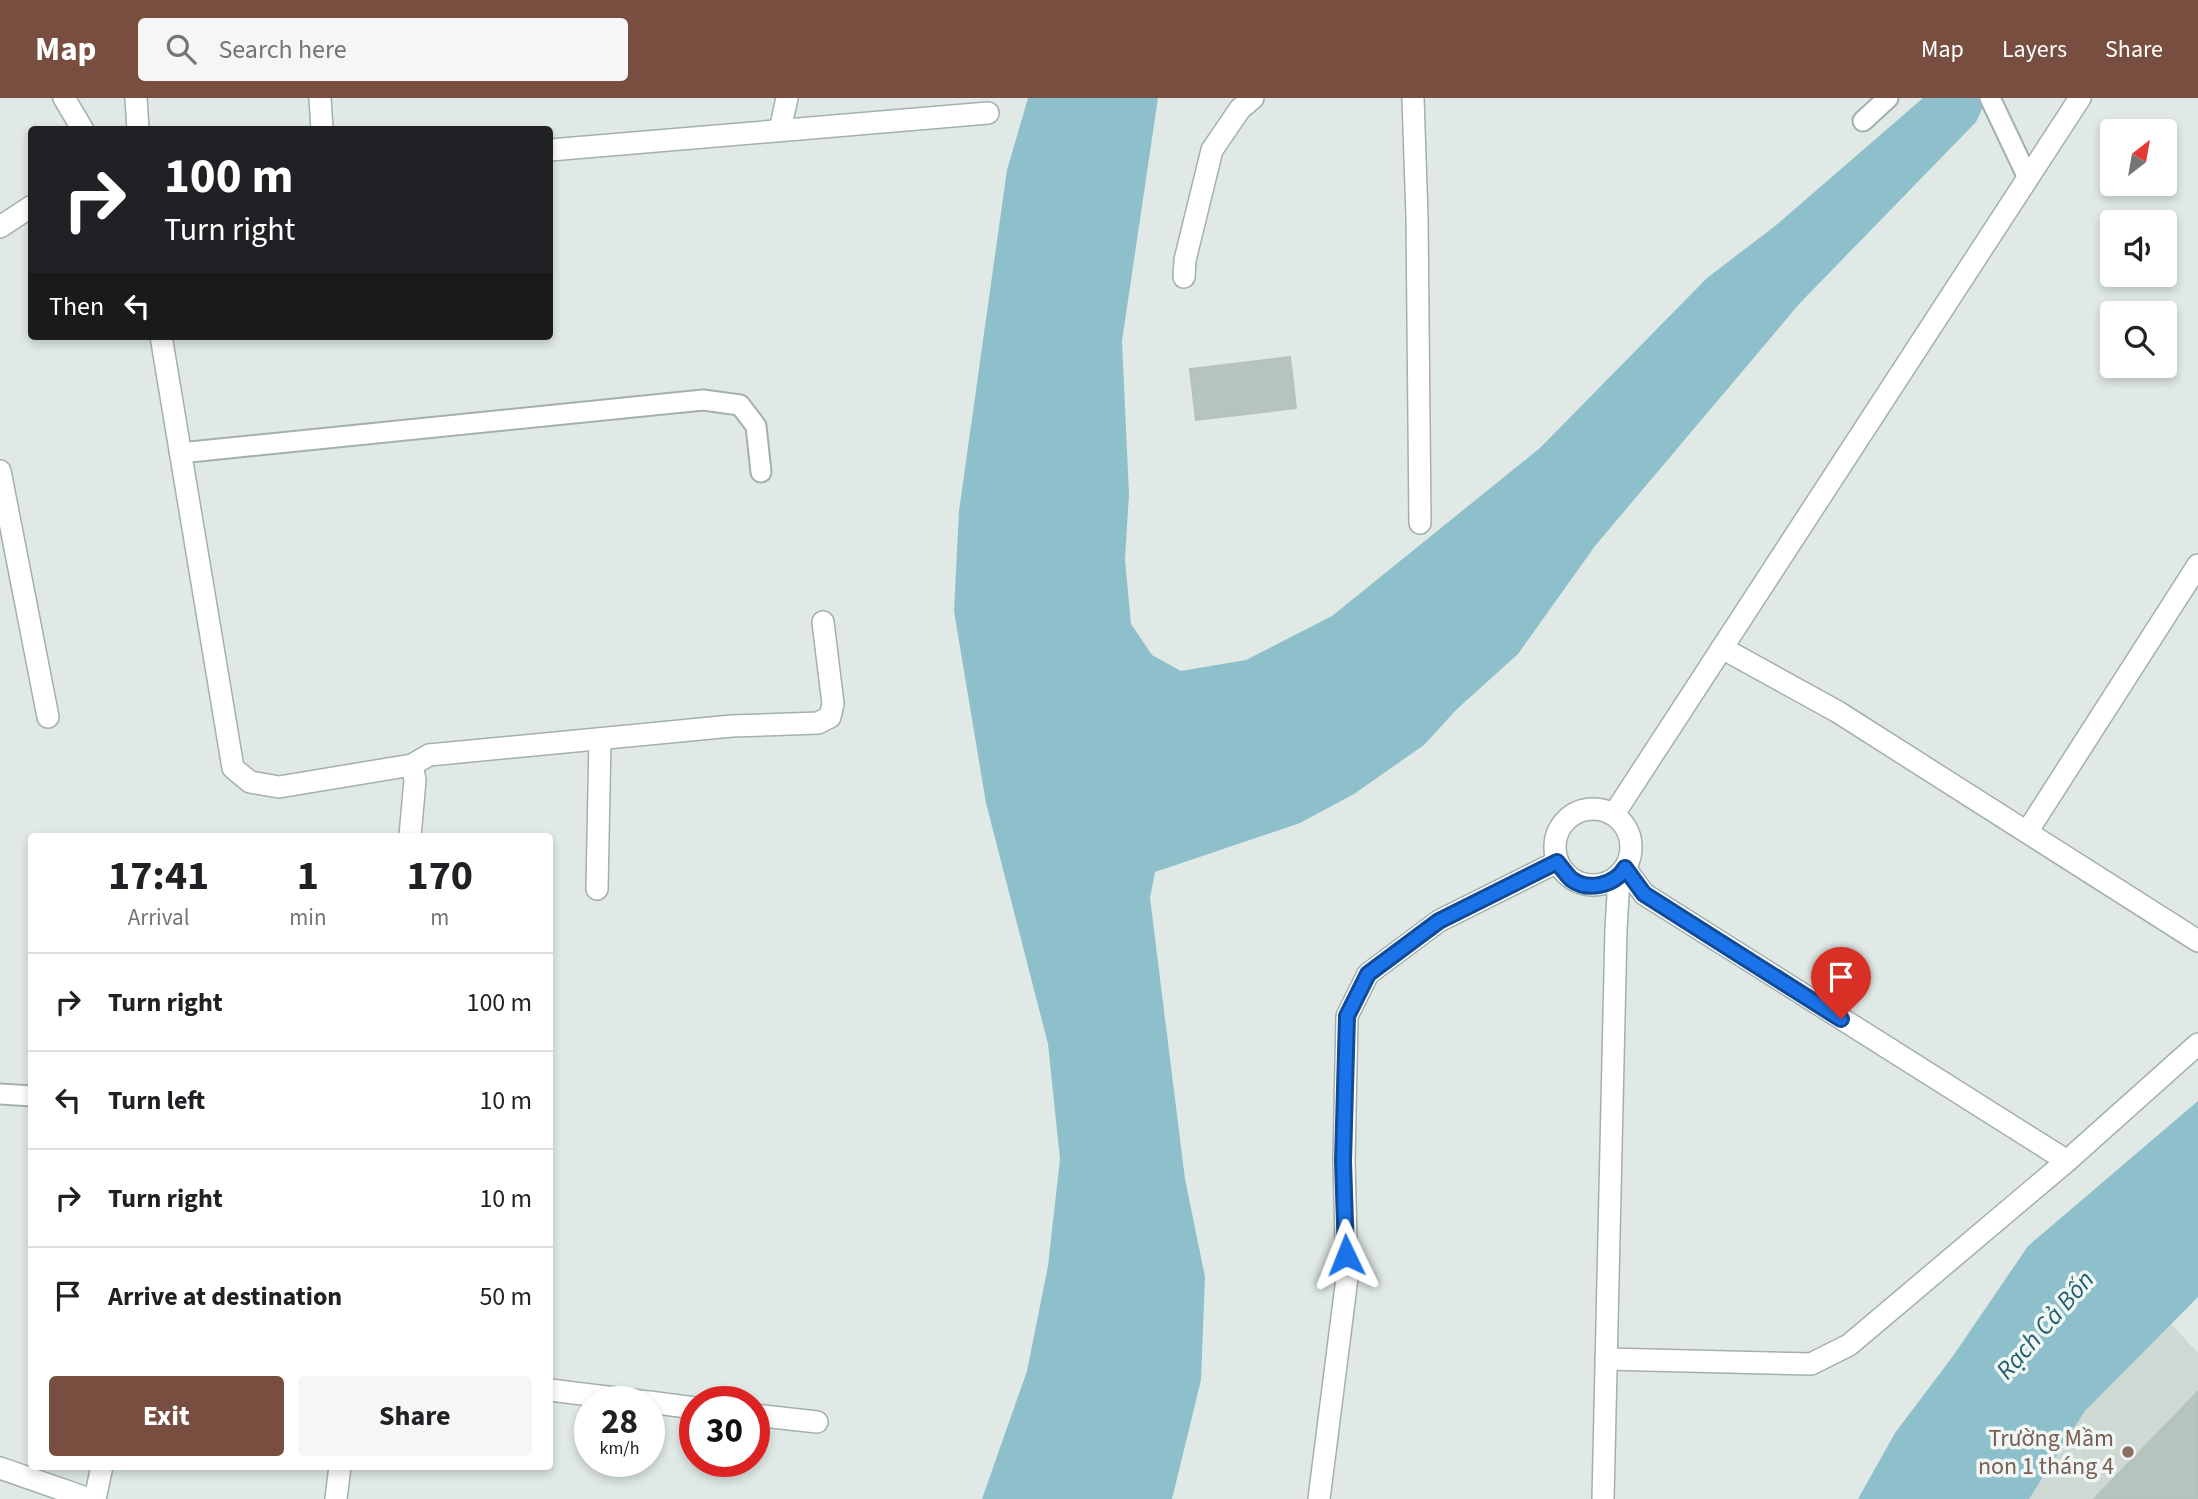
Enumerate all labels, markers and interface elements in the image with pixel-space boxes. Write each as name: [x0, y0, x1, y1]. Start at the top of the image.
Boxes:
search box: [138, 18, 628, 81]
text: Map: [35, 26, 96, 73]
icon: search: [162, 30, 200, 68]
text: Search here: [218, 31, 347, 68]
text: Map: [1921, 32, 1964, 67]
text: Layers: [2002, 32, 2067, 67]
text: Share: [2105, 32, 2163, 67]
north arrow: [2100, 119, 2177, 196]
map controls: [2100, 119, 2177, 378]
text: 100 m: [164, 142, 293, 212]
icon: right: [49, 154, 140, 245]
text: Turn right: [164, 207, 295, 253]
button: sound: [2100, 210, 2177, 287]
icon: left: [118, 287, 156, 325]
text: Then: [49, 288, 104, 325]
button: search: [2100, 301, 2177, 378]
text: 17:41: [108, 846, 209, 906]
text: 1: [297, 846, 319, 906]
text: 170: [406, 846, 473, 906]
text: Arrival: [128, 901, 190, 934]
text: min: [289, 901, 327, 934]
text: m: [430, 901, 449, 934]
pin: [1811, 947, 1871, 1019]
icon: arrive: [1822, 958, 1860, 996]
icon: right: [49, 983, 87, 1021]
text: Turn right: [108, 984, 223, 1021]
text: 100 m: [466, 984, 532, 1021]
icon: left: [49, 1081, 87, 1119]
text: Turn left: [108, 1082, 205, 1119]
text: 10 m: [479, 1082, 532, 1119]
icon: right: [49, 1179, 87, 1217]
text: Turn right: [108, 1180, 223, 1217]
text: 10 m: [479, 1180, 532, 1217]
position arrow: [1309, 1218, 1383, 1292]
water label: Rạch Cả Bốn: [1987, 1262, 2103, 1388]
icon: arrive: [49, 1277, 87, 1315]
text: Arrive at destination: [108, 1278, 342, 1315]
text: 50 m: [479, 1278, 532, 1315]
button: Exit: [49, 1376, 284, 1456]
button: Share: [298, 1376, 532, 1456]
speed limit sign: 30: [679, 1386, 770, 1477]
text: 28: [601, 1397, 638, 1447]
place label: Trường Mầm non 1 tháng 4: [1978, 1421, 2114, 1484]
text: km/h: [600, 1436, 639, 1461]
marker: Trường Mầm non 1 tháng 4: [2120, 1444, 2136, 1460]

